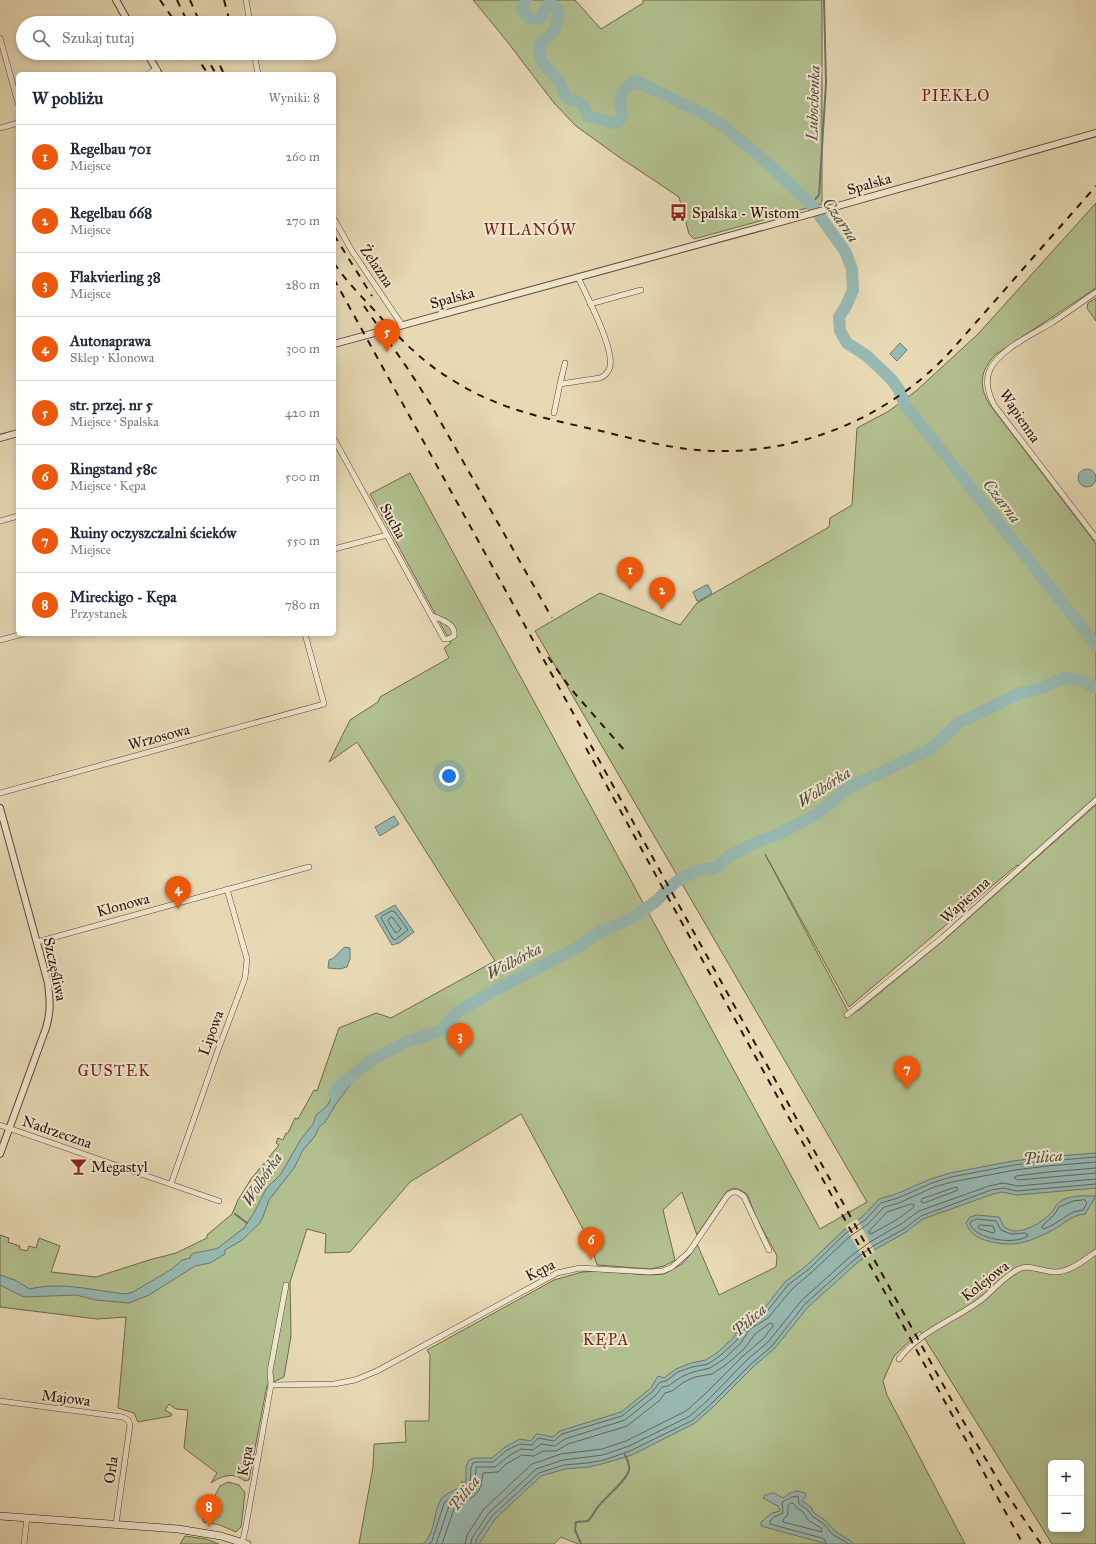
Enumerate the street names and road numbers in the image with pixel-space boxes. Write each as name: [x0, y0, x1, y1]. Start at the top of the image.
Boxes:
street label: Spalska: [845, 169, 894, 199]
street label: Żelazna: [356, 241, 398, 291]
street label: Spalska: [428, 283, 477, 313]
street label: Wapienna: [996, 386, 1045, 447]
street label: Sucha: [376, 500, 410, 542]
street label: Wrzosowa: [126, 720, 192, 754]
street label: Wapienna: [937, 873, 994, 927]
street label: Klonowa: [95, 889, 152, 921]
street label: Szczęśliwa: [39, 935, 71, 1003]
street label: Lipowa: [195, 1007, 228, 1058]
street label: Nadrzeczna: [20, 1112, 95, 1153]
street label: Kępa: [522, 1255, 558, 1285]
street label: Kolejowa: [958, 1256, 1013, 1305]
street label: Majowa: [40, 1386, 92, 1410]
street label: Kępa: [233, 1444, 257, 1478]
street label: Orla: [100, 1455, 122, 1485]

